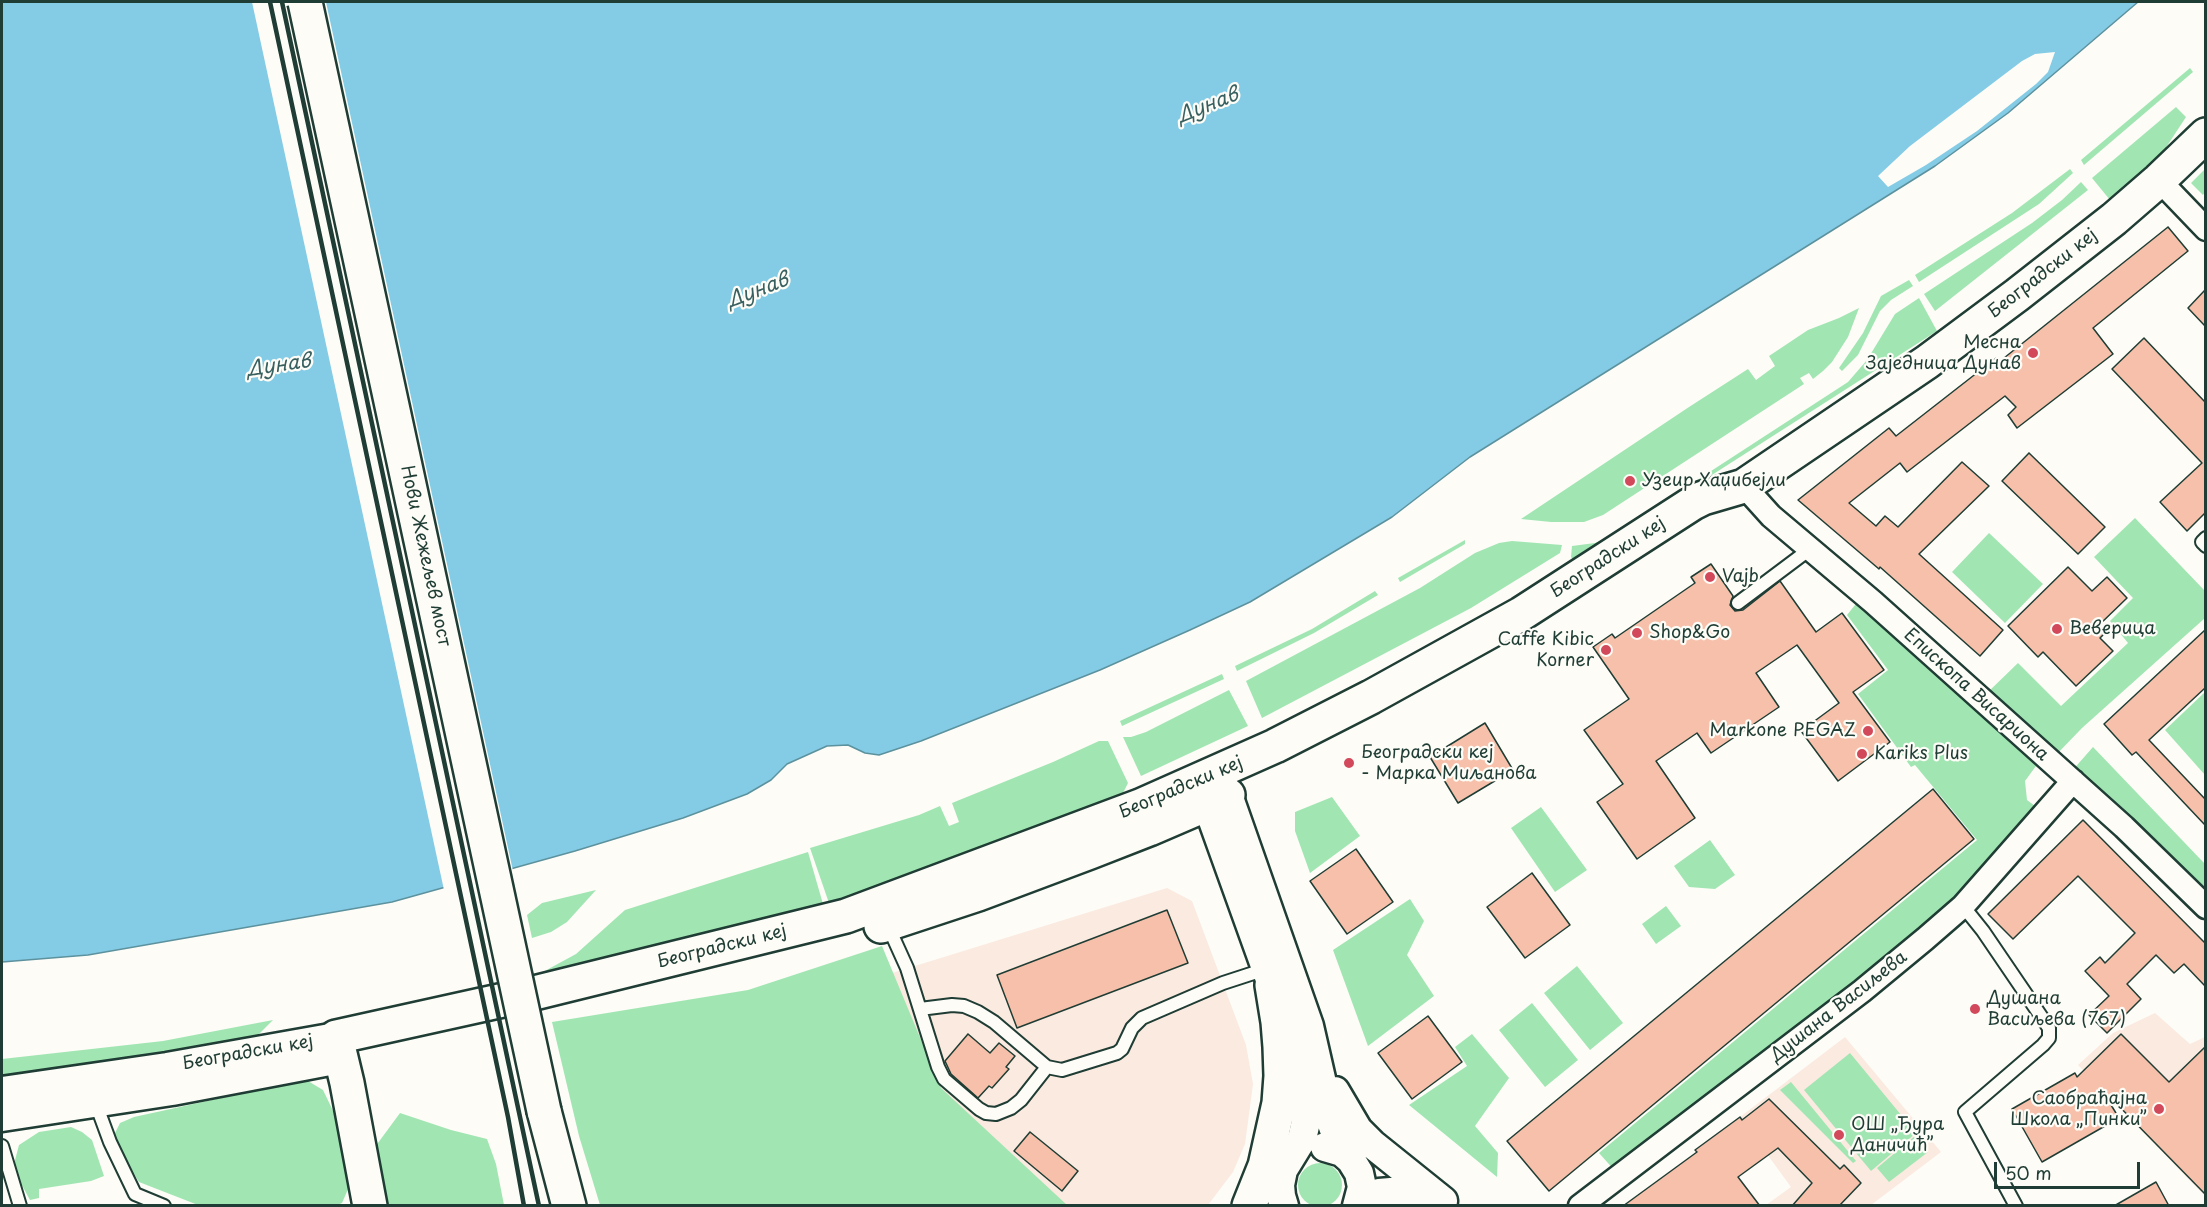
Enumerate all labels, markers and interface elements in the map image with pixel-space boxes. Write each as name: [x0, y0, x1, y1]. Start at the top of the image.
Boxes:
water label: Дунав: [1174, 83, 1242, 129]
street label: Београдски кеј: [1984, 225, 2102, 323]
water label: Дунав: [724, 268, 792, 314]
place label: Месна Заједница Дунав: [1866, 332, 2021, 374]
marker: Месна Заједница Дунав: [2026, 346, 2040, 360]
water label: Дунав: [246, 350, 312, 382]
street label: Нови Жежељев мост: [395, 464, 455, 648]
place label: Узеир Хаџибејли: [1642, 470, 1786, 492]
marker: Узеир Хаџибејли: [1623, 474, 1637, 488]
street label: Београдски кеј: [1547, 513, 1669, 603]
place label: Vajb: [1722, 566, 1759, 588]
marker: Vajb: [1703, 570, 1717, 584]
place label: Веверица: [2069, 618, 2156, 640]
place label: Shop&Go: [1649, 622, 1730, 644]
marker: Веверица: [2050, 622, 2064, 636]
street label: Епископа Висариона: [1899, 624, 2053, 766]
marker: Shop&Go: [1630, 626, 1644, 640]
place label: Caffe Kibic Korner: [1497, 629, 1594, 672]
marker: Caffe Kibic Korner: [1599, 643, 1613, 657]
place label: Markone PEGAZ: [1709, 720, 1856, 742]
marker: Markone PEGAZ: [1861, 724, 1875, 738]
place label: Београдски кеј - Марка Миљанова: [1361, 742, 1536, 784]
place label: Kariks Plus: [1874, 743, 1968, 765]
marker: Kariks Plus: [1855, 747, 1869, 761]
street label: Београдски кеј: [1116, 752, 1246, 824]
marker: Београдски кеј - Марка Миљанова: [1342, 756, 1356, 770]
street label: Београдски кеј: [655, 920, 789, 974]
street label: Душана Васиљева: [1766, 947, 1912, 1067]
place label: Душана Васиљева (767): [1987, 988, 2126, 1030]
marker: Душана Васиљева (767): [1968, 1002, 1982, 1016]
street label: Београдски кеј: [181, 1031, 315, 1075]
place label: Саобраћајна Школа „Пинки”: [2010, 1088, 2147, 1130]
marker: Саобраћајна Школа „Пинки”: [2152, 1102, 2166, 1116]
place label: ОШ „Ђура Даничић”: [1851, 1114, 1944, 1156]
marker: ОШ „Ђура Даничић”: [1832, 1128, 1846, 1142]
scale bar: [1997, 1150, 2142, 1188]
text: 50 m: [2005, 1159, 2052, 1186]

